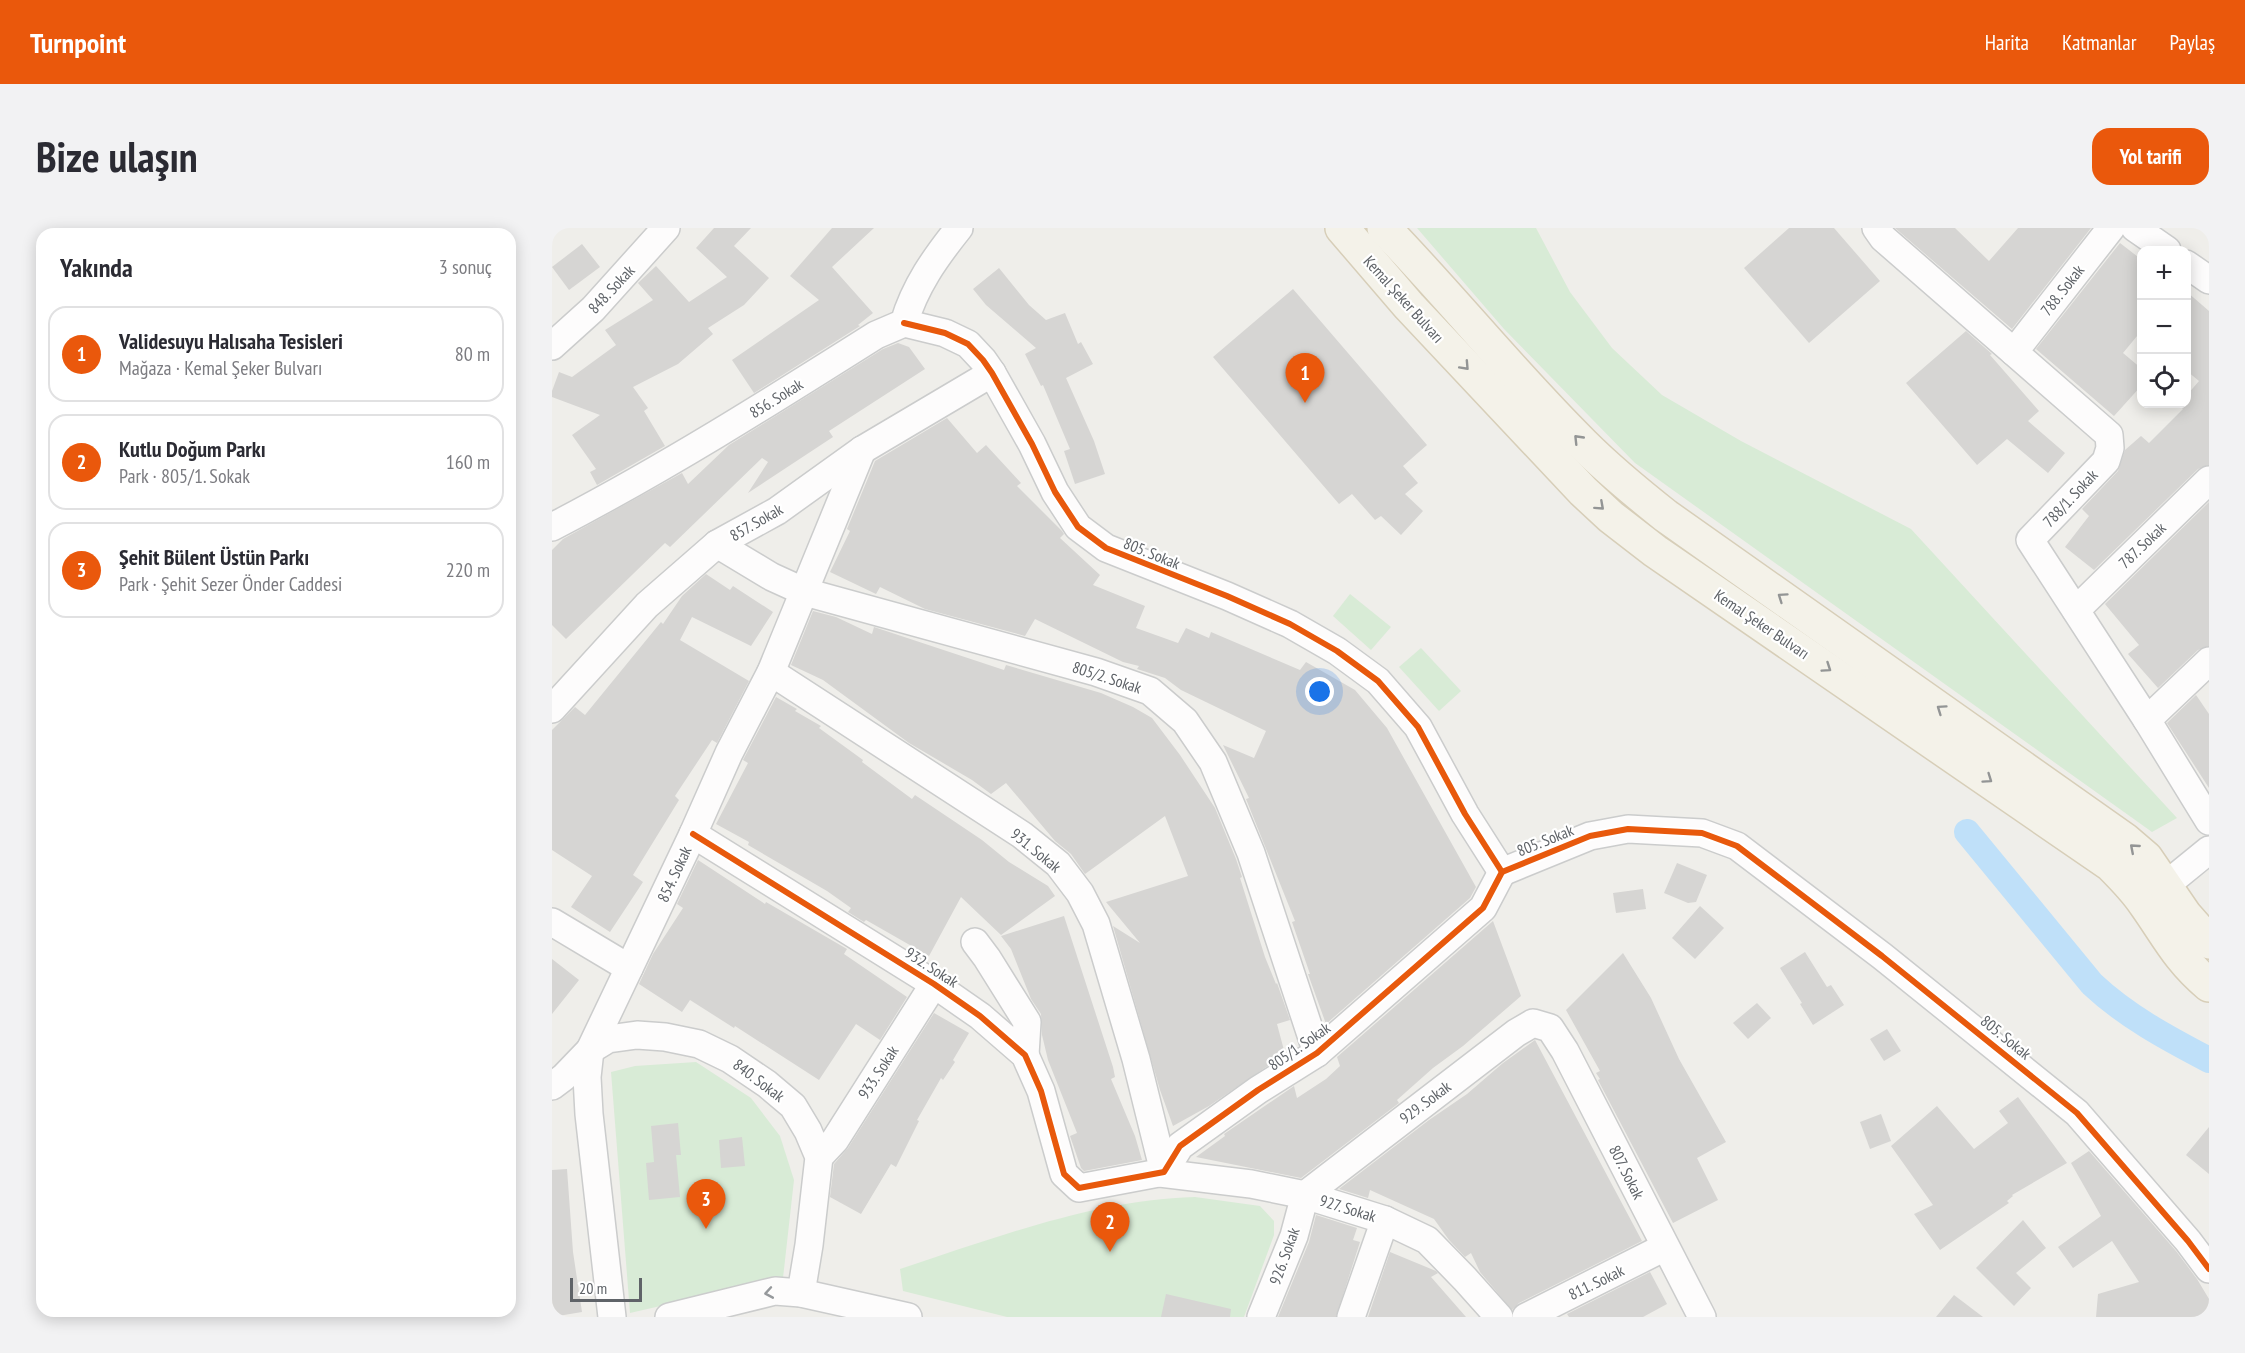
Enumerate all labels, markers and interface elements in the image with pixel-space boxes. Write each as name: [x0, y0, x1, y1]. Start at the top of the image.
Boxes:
text: Turnpoint: [30, 24, 126, 61]
text: Harita: [1985, 29, 2029, 56]
text: Katmanlar: [2062, 29, 2136, 56]
text: Paylaş: [2169, 29, 2215, 56]
button: Yol tarifi: [2092, 128, 2209, 185]
text: Bize ulaşın: [36, 129, 198, 184]
map controls: [2137, 246, 2191, 408]
button: +: [2137, 246, 2191, 300]
text: Yakında: [60, 251, 133, 284]
street label: Kemal Şeker Bulvarı: [1360, 251, 1448, 347]
text: 3 sonuç: [439, 254, 492, 280]
street label: 848. Sokak: [583, 260, 639, 318]
street label: 788. Sokak: [2036, 260, 2089, 320]
button: −: [2137, 300, 2191, 354]
text: Validesuyu Halısaha Tesisleri: [119, 327, 343, 355]
text: 1: [77, 341, 86, 367]
text: 80 m: [455, 341, 490, 367]
pin: 1: [1286, 354, 1324, 403]
button: locate: [2137, 354, 2191, 408]
text: Mağaza · Kemal Şeker Bulvarı: [119, 355, 322, 381]
one-way arrow: [1458, 359, 1469, 369]
street label: 856. Sokak: [746, 373, 807, 422]
text: Kutlu Doğum Parkı: [119, 435, 266, 463]
one-way arrow: [1574, 436, 1585, 446]
text: 2: [77, 449, 86, 475]
text: 160 m: [446, 449, 490, 475]
text: Park · 805/1. Sokak: [119, 463, 250, 489]
street label: 788/1. Sokak: [2038, 465, 2102, 531]
street label: 857. Sokak: [726, 498, 787, 545]
one-way arrow: [1593, 499, 1604, 510]
street label: 787. Sokak: [2114, 517, 2170, 572]
street label: 805. Sokak: [1121, 533, 1184, 574]
text: Şehit Bülent Üstün Parkı: [119, 543, 309, 571]
text: 3: [77, 557, 86, 583]
text: 220 m: [446, 557, 490, 583]
text: Park · Şehit Sezer Önder Caddesi: [119, 571, 342, 597]
street label: Kemal Şeker Bulvarı: [1711, 585, 1813, 663]
one-way arrow: [1777, 593, 1788, 604]
street label: 805/2. Sokak: [1070, 656, 1145, 698]
one-way arrow: [1820, 661, 1831, 672]
your location: [1305, 677, 1334, 706]
one-way arrow: [1937, 705, 1948, 716]
one-way arrow: [1981, 772, 1992, 783]
street label: 805. Sokak: [1514, 819, 1577, 860]
street label: 931. Sokak: [1007, 824, 1066, 877]
street label: 854. Sokak: [652, 842, 696, 905]
one-way arrow: [2130, 844, 2141, 855]
street label: 932. Sokak: [902, 942, 963, 992]
street label: 805. Sokak: [1977, 1011, 2036, 1064]
street label: 805/1. Sokak: [1264, 1017, 1335, 1075]
street label: 933. Sokak: [853, 1041, 903, 1102]
street label: 840. Sokak: [729, 1054, 789, 1106]
street label: 929. Sokak: [1395, 1076, 1455, 1128]
street label: 807. Sokak: [1605, 1142, 1649, 1203]
pin: 3: [686, 1180, 726, 1229]
street label: 927. Sokak: [1317, 1190, 1379, 1226]
pin: 2: [1090, 1202, 1130, 1252]
street label: 926. Sokak: [1264, 1224, 1304, 1287]
street label: 811. Sokak: [1565, 1260, 1628, 1304]
scale bar: [570, 1275, 642, 1302]
text: 20 m: [579, 1278, 607, 1298]
one-way arrow: [764, 1286, 774, 1299]

